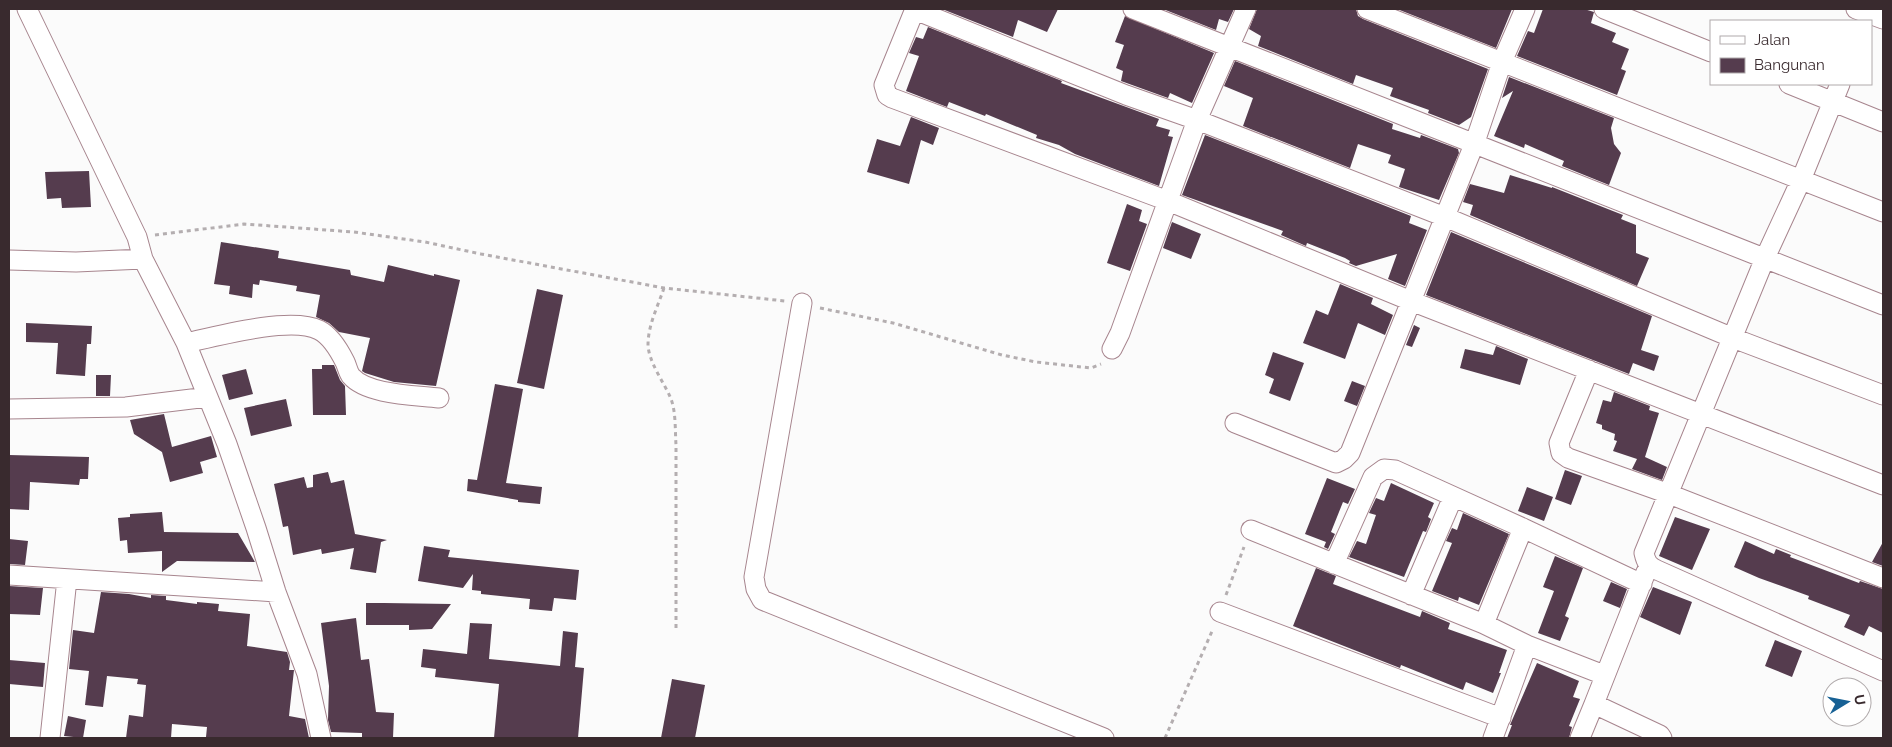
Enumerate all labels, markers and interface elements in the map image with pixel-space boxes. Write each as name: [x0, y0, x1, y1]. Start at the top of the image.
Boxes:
legend: [1710, 20, 1872, 85]
text: Jalan: [1754, 31, 1790, 49]
text: Bangunan: [1754, 56, 1825, 74]
north arrow: [1822, 677, 1872, 727]
text: U: [1851, 693, 1869, 706]

